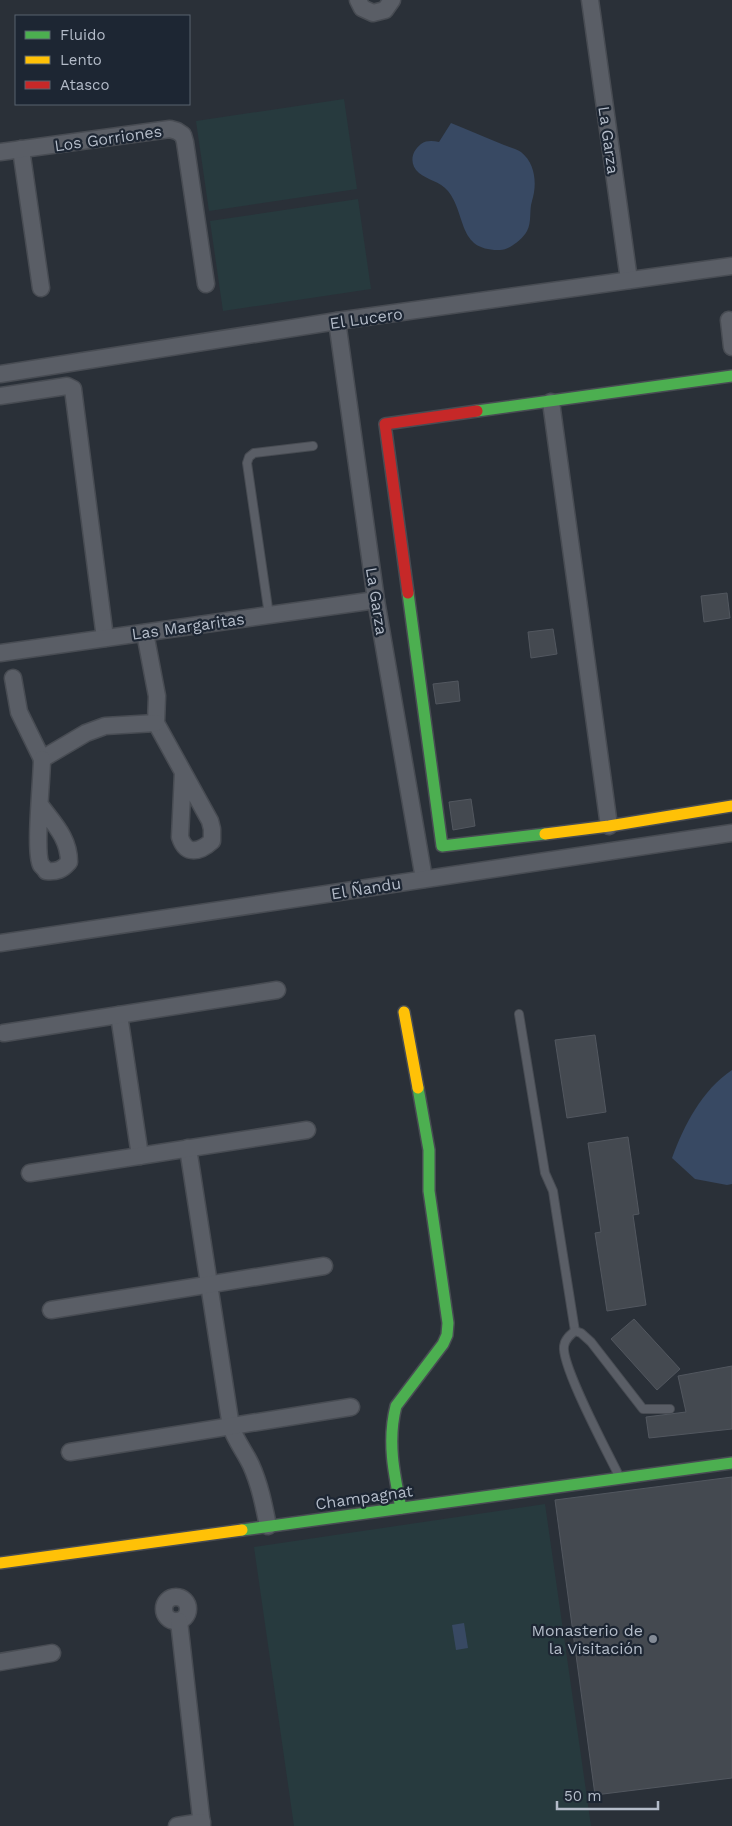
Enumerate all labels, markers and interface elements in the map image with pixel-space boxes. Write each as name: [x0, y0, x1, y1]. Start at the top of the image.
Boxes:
legend: [15, 15, 190, 105]
text: Fluido: [60, 26, 105, 44]
text: Lento: [60, 51, 102, 69]
text: Atasco: [60, 76, 109, 94]
street label: La Garza: [594, 105, 623, 175]
street label: Los Gorriones: [53, 122, 163, 155]
street label: El Lucero: [328, 304, 404, 333]
street label: La Garza: [362, 566, 391, 636]
street label: Las Margaritas: [130, 609, 246, 644]
street label: El Ñandu: [330, 874, 402, 903]
street label: Champagnat: [314, 1481, 414, 1514]
place label: Monasterio de la Visitación: [531, 1621, 643, 1658]
marker: Monasterio de la Visitación: [647, 1633, 659, 1645]
scale bar: [557, 1778, 658, 1810]
text: 50 m: [564, 1787, 601, 1805]

